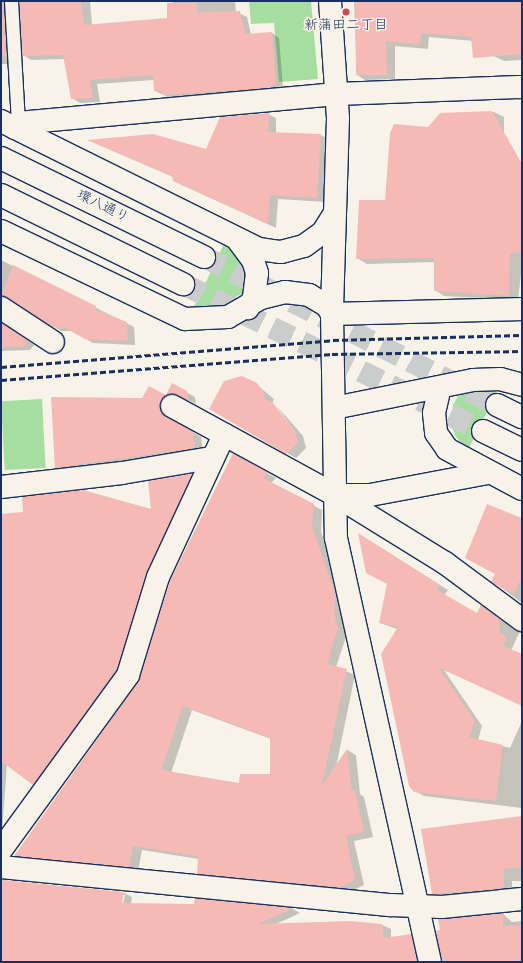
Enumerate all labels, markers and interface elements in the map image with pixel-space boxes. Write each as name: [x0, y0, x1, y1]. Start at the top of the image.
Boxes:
marker: 新蒲田二丁目: [341, 7, 351, 17]
place label: 新蒲田二丁目: [304, 19, 388, 35]
street label: 環八通り: [73, 188, 131, 228]

